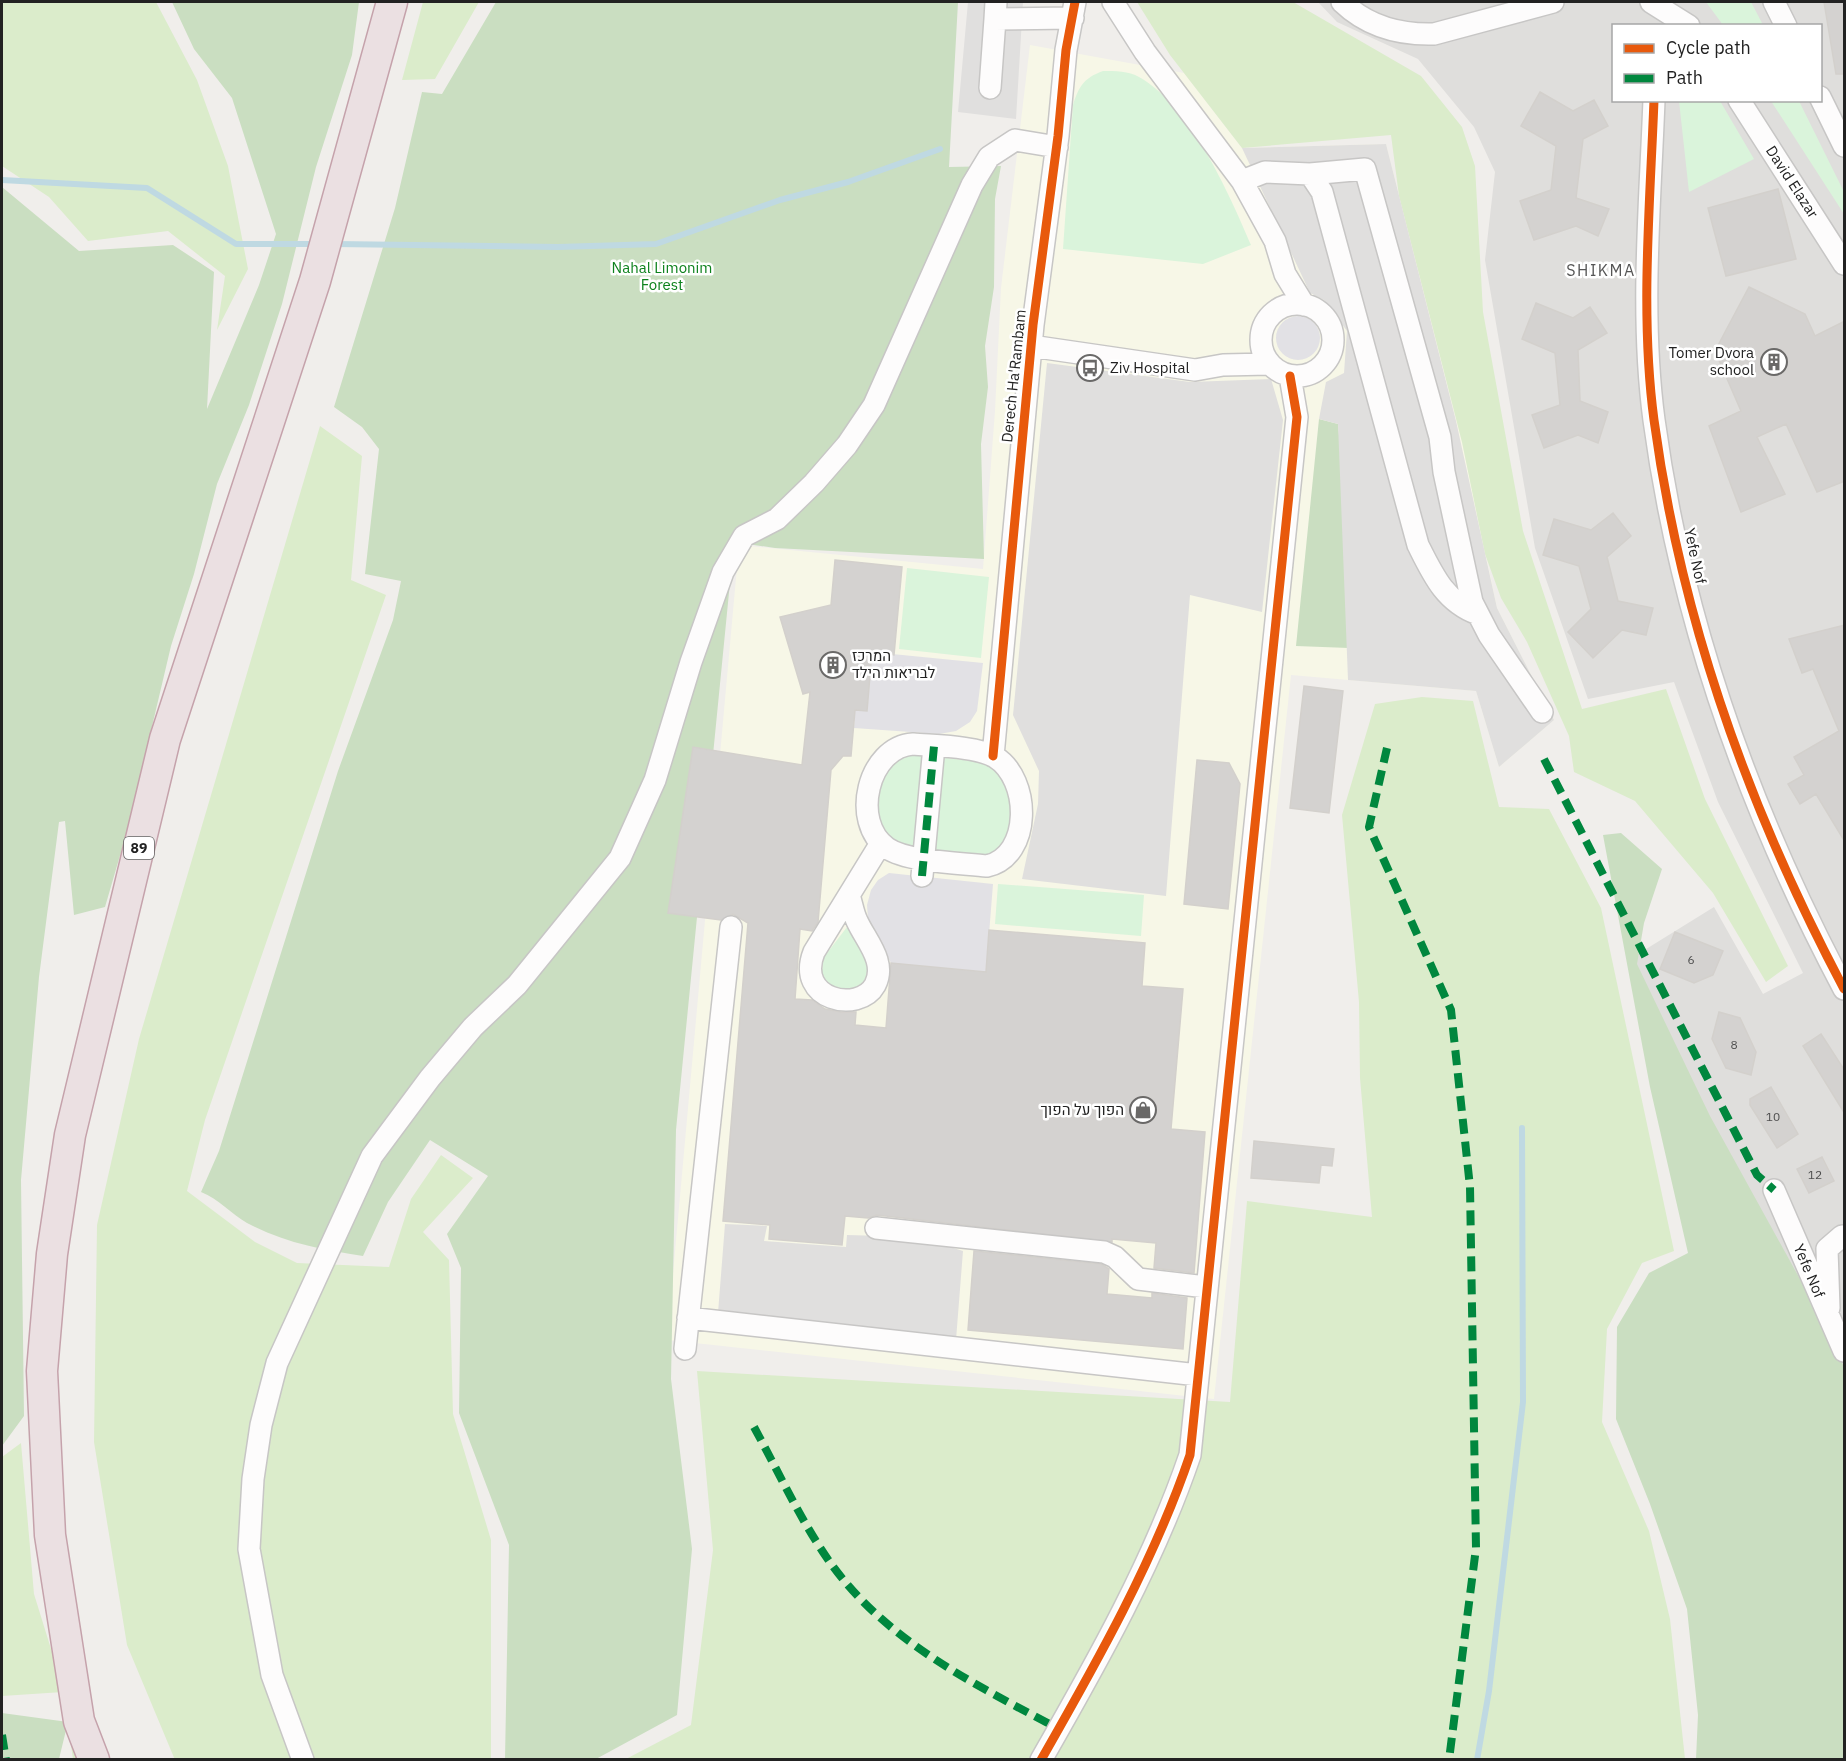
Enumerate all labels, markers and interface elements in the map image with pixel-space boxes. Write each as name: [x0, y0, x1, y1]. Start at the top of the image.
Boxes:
legend: [1612, 24, 1822, 102]
text: Cycle path: [1666, 36, 1751, 59]
text: Path: [1666, 66, 1703, 89]
street label: David Elazar: [1762, 142, 1823, 222]
park label: Nahal Limonim Forest: [612, 258, 712, 294]
district label: SHIKMA: [1566, 260, 1636, 280]
street label: Derech Ha'Rambam: [997, 308, 1030, 444]
place label: Tomer Dvora school: [1668, 343, 1754, 379]
building icon: Tomer Dvora school: [1759, 347, 1789, 377]
bus stop icon: Ziv Hospital: [1075, 353, 1105, 383]
place label: Ziv Hospital: [1110, 358, 1190, 377]
street label: Yefe Nof: [1680, 526, 1711, 586]
place label: המרכז לבריאות הילד: [852, 646, 936, 682]
building icon: המרכז לבריאות הילד: [818, 650, 848, 680]
road number: 89: [124, 837, 154, 859]
house number: 6: [1687, 952, 1695, 967]
house number: 8: [1730, 1037, 1738, 1052]
shop icon: הפוך על הפוך: [1128, 1095, 1158, 1125]
place label: הפוך על הפוך: [1040, 1100, 1124, 1119]
house number: 10: [1766, 1109, 1780, 1124]
house number: 12: [1808, 1167, 1822, 1182]
street label: Yefe Nof: [1790, 1241, 1829, 1301]

